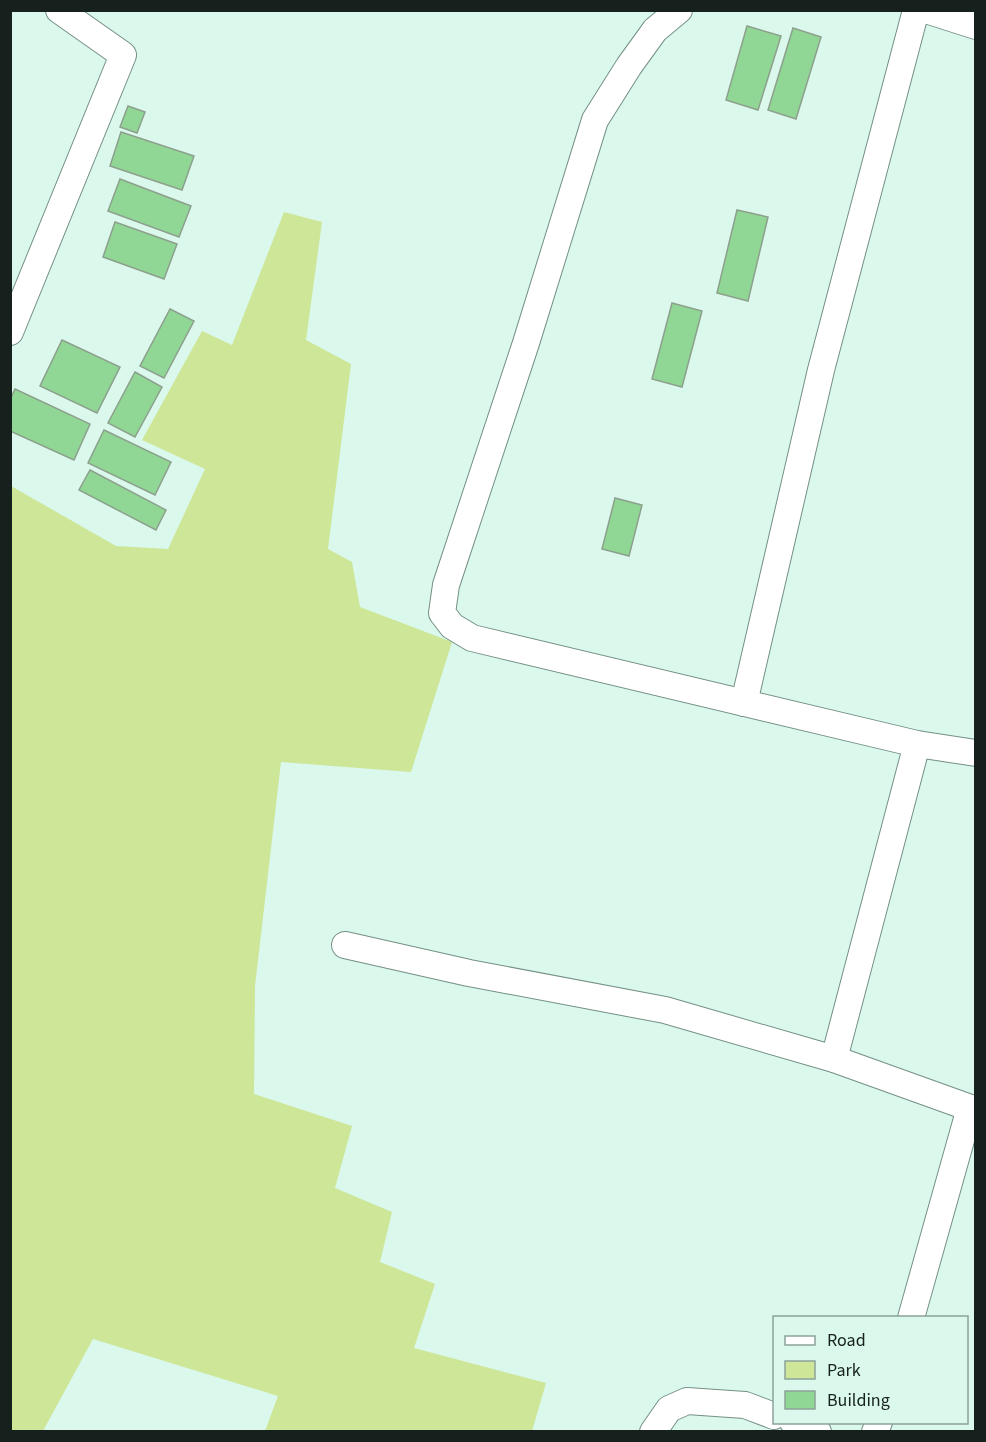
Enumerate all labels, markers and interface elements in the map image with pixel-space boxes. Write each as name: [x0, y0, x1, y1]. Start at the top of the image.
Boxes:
legend: [773, 1316, 968, 1424]
text: Road: [827, 1328, 866, 1353]
text: Park: [827, 1358, 861, 1383]
text: Building: [827, 1388, 890, 1413]

